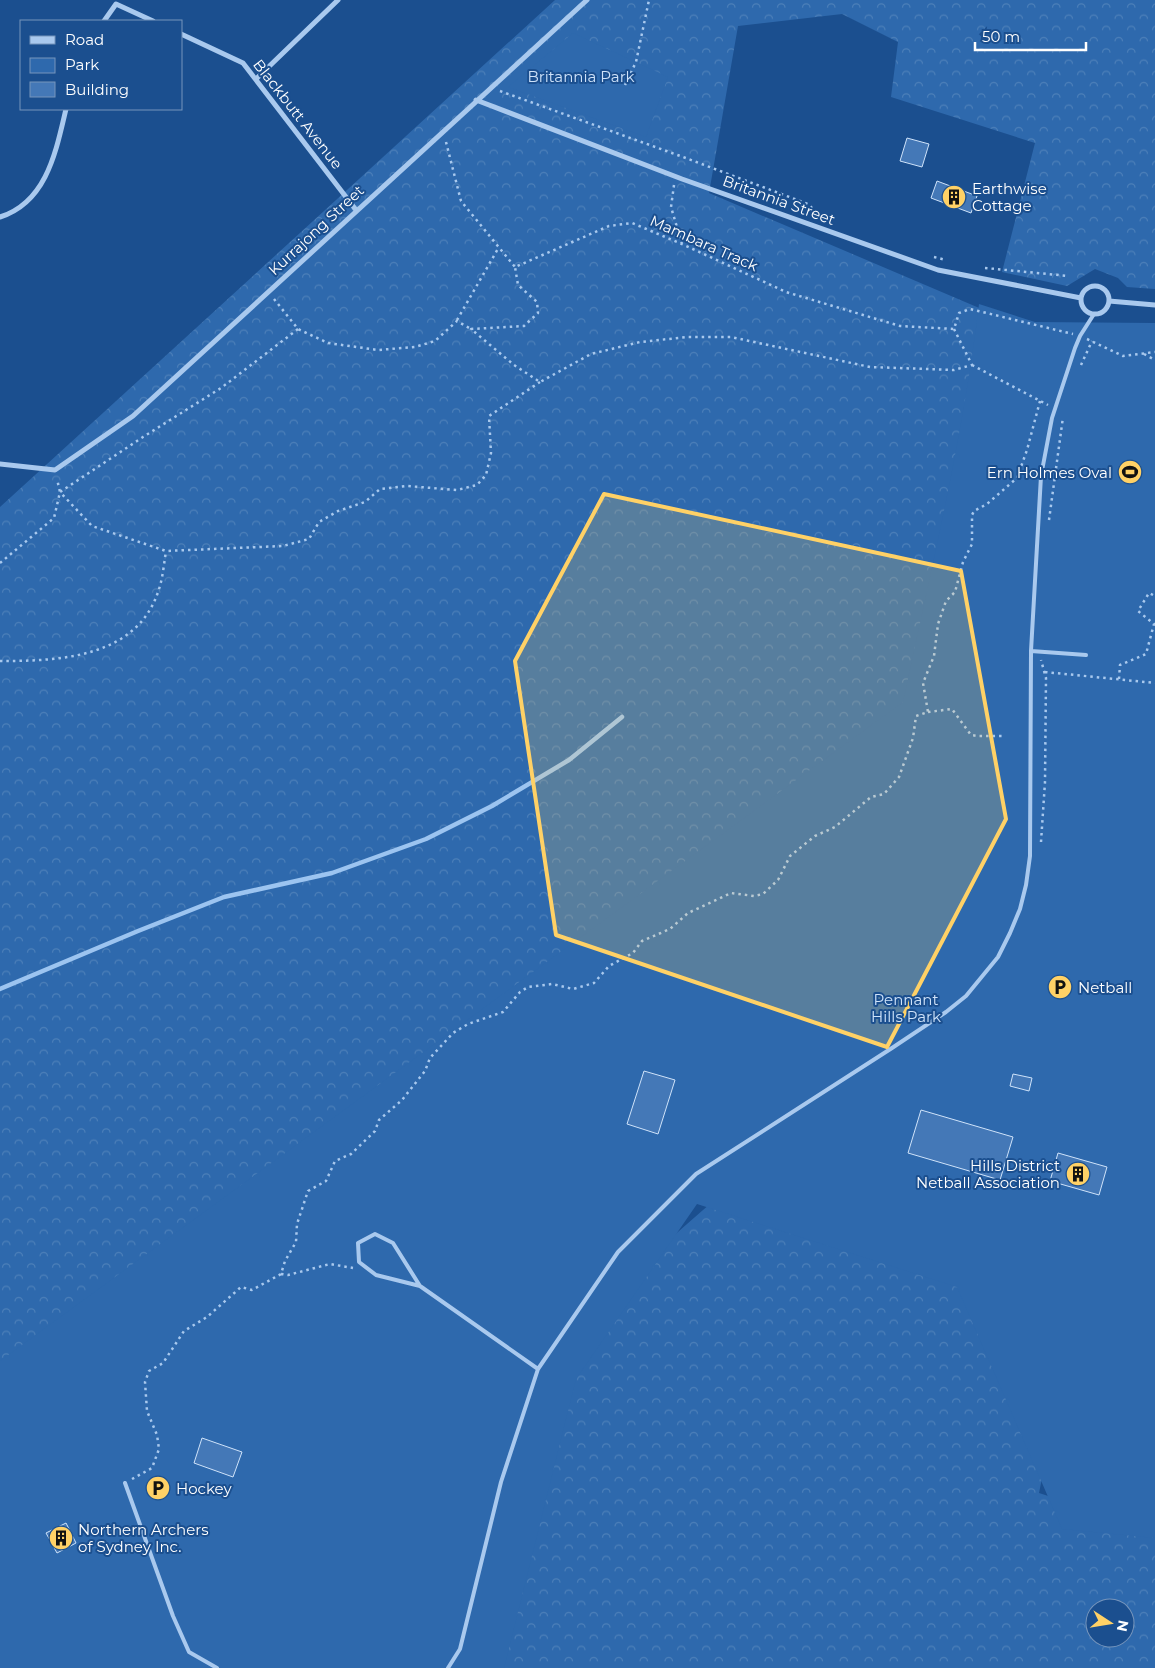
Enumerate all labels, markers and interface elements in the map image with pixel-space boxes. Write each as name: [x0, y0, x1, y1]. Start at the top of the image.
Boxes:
legend: [20, 20, 182, 110]
scale bar: [975, 20, 1086, 52]
text: 50 m: [982, 27, 1020, 46]
text: Road: [65, 30, 104, 49]
text: Park: [65, 55, 99, 74]
street label: Blackbutt Avenue: [249, 55, 347, 173]
park label: Britannia Park: [527, 67, 635, 86]
text: Building: [65, 80, 129, 99]
street label: Britannia Street: [720, 171, 838, 229]
place label: Earthwise Cottage: [972, 179, 1047, 215]
street label: Kurrajong Street: [264, 181, 368, 279]
building icon: Earthwise Cottage: [941, 184, 967, 210]
street label: Mambara Track: [647, 211, 761, 275]
sports icon: Ern Holmes Oval: [1117, 459, 1143, 485]
place label: Ern Holmes Oval: [987, 463, 1112, 482]
parking icon: Netball: [1047, 974, 1073, 1000]
place label: Netball: [1078, 978, 1132, 997]
park label: Pennant Hills Park: [871, 990, 941, 1026]
place label: Hills District Netball Association: [916, 1156, 1060, 1192]
building icon: Hills District Netball Association: [1065, 1161, 1091, 1187]
parking icon: Hockey: [145, 1475, 171, 1501]
place label: Hockey: [176, 1479, 233, 1498]
place label: Northern Archers of Sydney Inc.: [78, 1520, 209, 1556]
building icon: Northern Archers of Sydney Inc.: [48, 1525, 74, 1551]
north arrow: [1085, 1598, 1135, 1648]
text: N: [1113, 1618, 1133, 1633]

